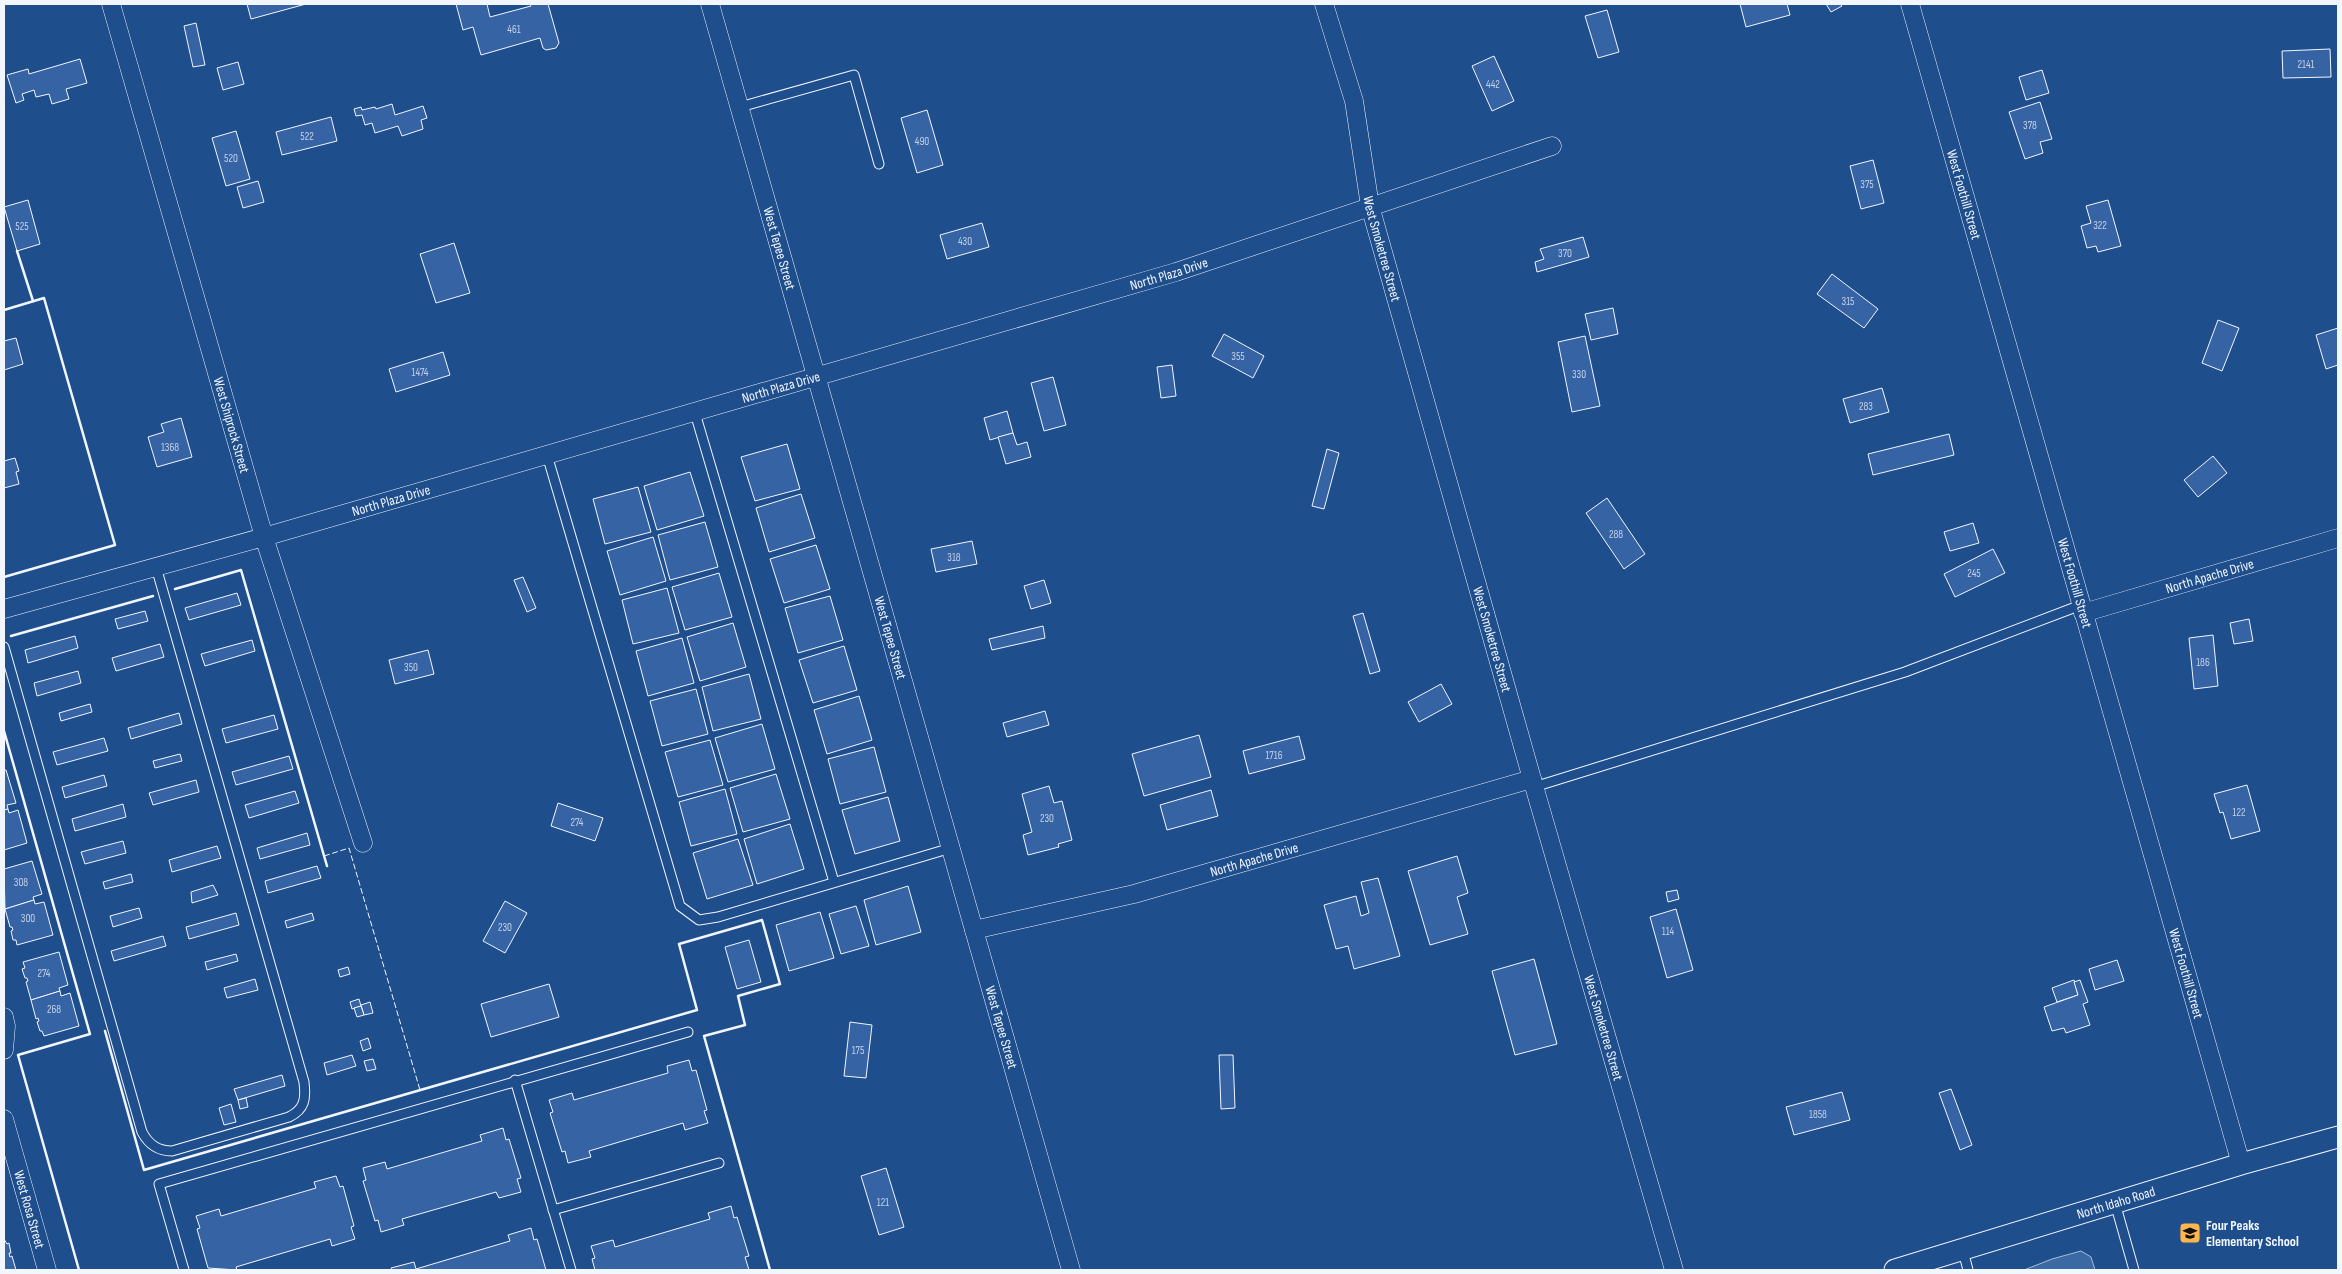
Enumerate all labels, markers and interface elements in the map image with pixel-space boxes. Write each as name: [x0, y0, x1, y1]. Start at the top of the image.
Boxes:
house number: 461: [507, 23, 521, 36]
house number: 2141: [2298, 58, 2315, 71]
house number: 442: [1486, 78, 1500, 91]
house number: 378: [2023, 119, 2037, 132]
house number: 522: [300, 130, 314, 143]
house number: 490: [915, 135, 929, 148]
street label: West Foothill Street: [1943, 147, 1985, 241]
house number: 520: [224, 152, 238, 165]
house number: 375: [1860, 178, 1874, 191]
street label: West Smoketree Street: [1360, 195, 1405, 303]
street label: West Tepee Street: [760, 205, 800, 292]
house number: 322: [2093, 219, 2107, 232]
house number: 525: [15, 220, 29, 233]
house number: 430: [958, 235, 972, 248]
house number: 370: [1558, 247, 1572, 260]
street label: North Plaza Drive: [1128, 254, 1210, 294]
house number: 315: [1842, 295, 1854, 308]
house number: 355: [1231, 350, 1245, 363]
house number: 1474: [412, 366, 429, 379]
street label: North Plaza Drive: [740, 367, 822, 406]
house number: 330: [1572, 368, 1586, 381]
street label: West Shiprock Street: [210, 375, 254, 475]
house number: 283: [1859, 400, 1873, 413]
house number: 1368: [161, 441, 179, 454]
street label: North Plaza Drive: [350, 481, 432, 520]
house number: 288: [1609, 528, 1623, 541]
street label: West Foothill Street: [2054, 536, 2096, 630]
house number: 318: [947, 551, 961, 564]
street label: North Apache Drive: [2164, 555, 2256, 597]
house number: 245: [1967, 567, 1981, 580]
street label: West Smoketree Street: [1470, 585, 1515, 694]
street label: West Tepee Street: [871, 594, 911, 681]
house number: 186: [2196, 656, 2210, 669]
house number: 350: [404, 661, 418, 674]
house number: 1716: [1266, 749, 1283, 762]
house number: 122: [2232, 806, 2246, 819]
house number: 230: [1040, 812, 1054, 825]
house number: 274: [571, 816, 584, 829]
street label: North Apache Drive: [1208, 838, 1300, 880]
house number: 308: [14, 876, 28, 889]
house number: 300: [21, 912, 35, 925]
house number: 230: [498, 921, 512, 934]
house number: 114: [1662, 925, 1675, 938]
street label: West Foothill Street: [2166, 926, 2207, 1020]
house number: 274: [38, 967, 51, 980]
street label: West Smoketree Street: [1581, 973, 1627, 1082]
street label: West Tepee Street: [982, 984, 1022, 1071]
house number: 268: [47, 1003, 61, 1016]
house number: 175: [852, 1044, 864, 1057]
house number: 1858: [1809, 1108, 1827, 1121]
street label: West Rosa Street: [11, 1168, 49, 1250]
street label: North Idaho Road: [2075, 1182, 2157, 1222]
house number: 121: [877, 1196, 889, 1209]
place label: Four Peaks Elementary School: [2206, 1217, 2299, 1250]
school or university icon: Four Peaks Elementary School: [2178, 1221, 2202, 1245]

